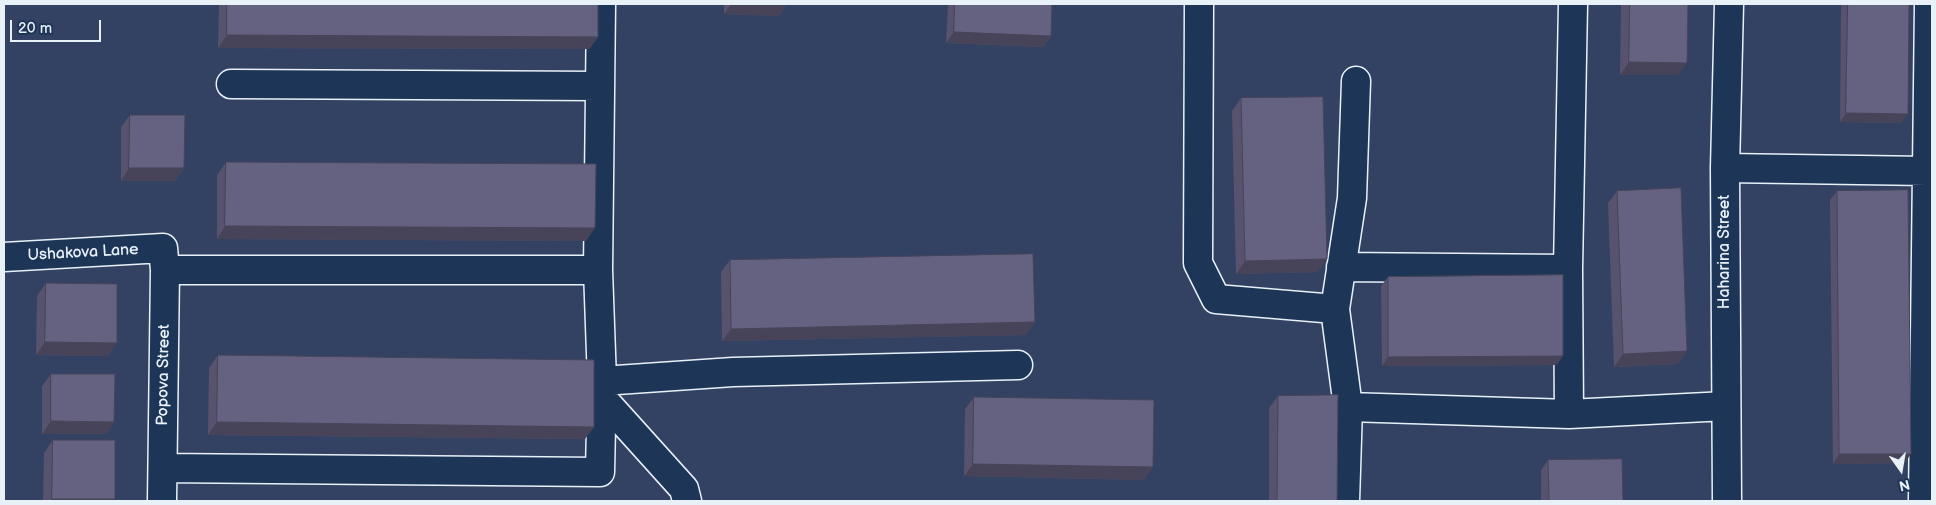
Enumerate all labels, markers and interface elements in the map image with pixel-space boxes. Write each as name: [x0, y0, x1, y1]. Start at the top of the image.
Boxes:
scale bar: [12, 10, 104, 42]
text: 20 m: [18, 19, 52, 38]
street label: Haharina Street: [1715, 195, 1735, 309]
street label: Ushakova Lane: [27, 241, 139, 265]
street label: Popova Street: [154, 324, 174, 426]
north arrow: [1876, 445, 1926, 495]
text: N: [1897, 476, 1912, 495]

